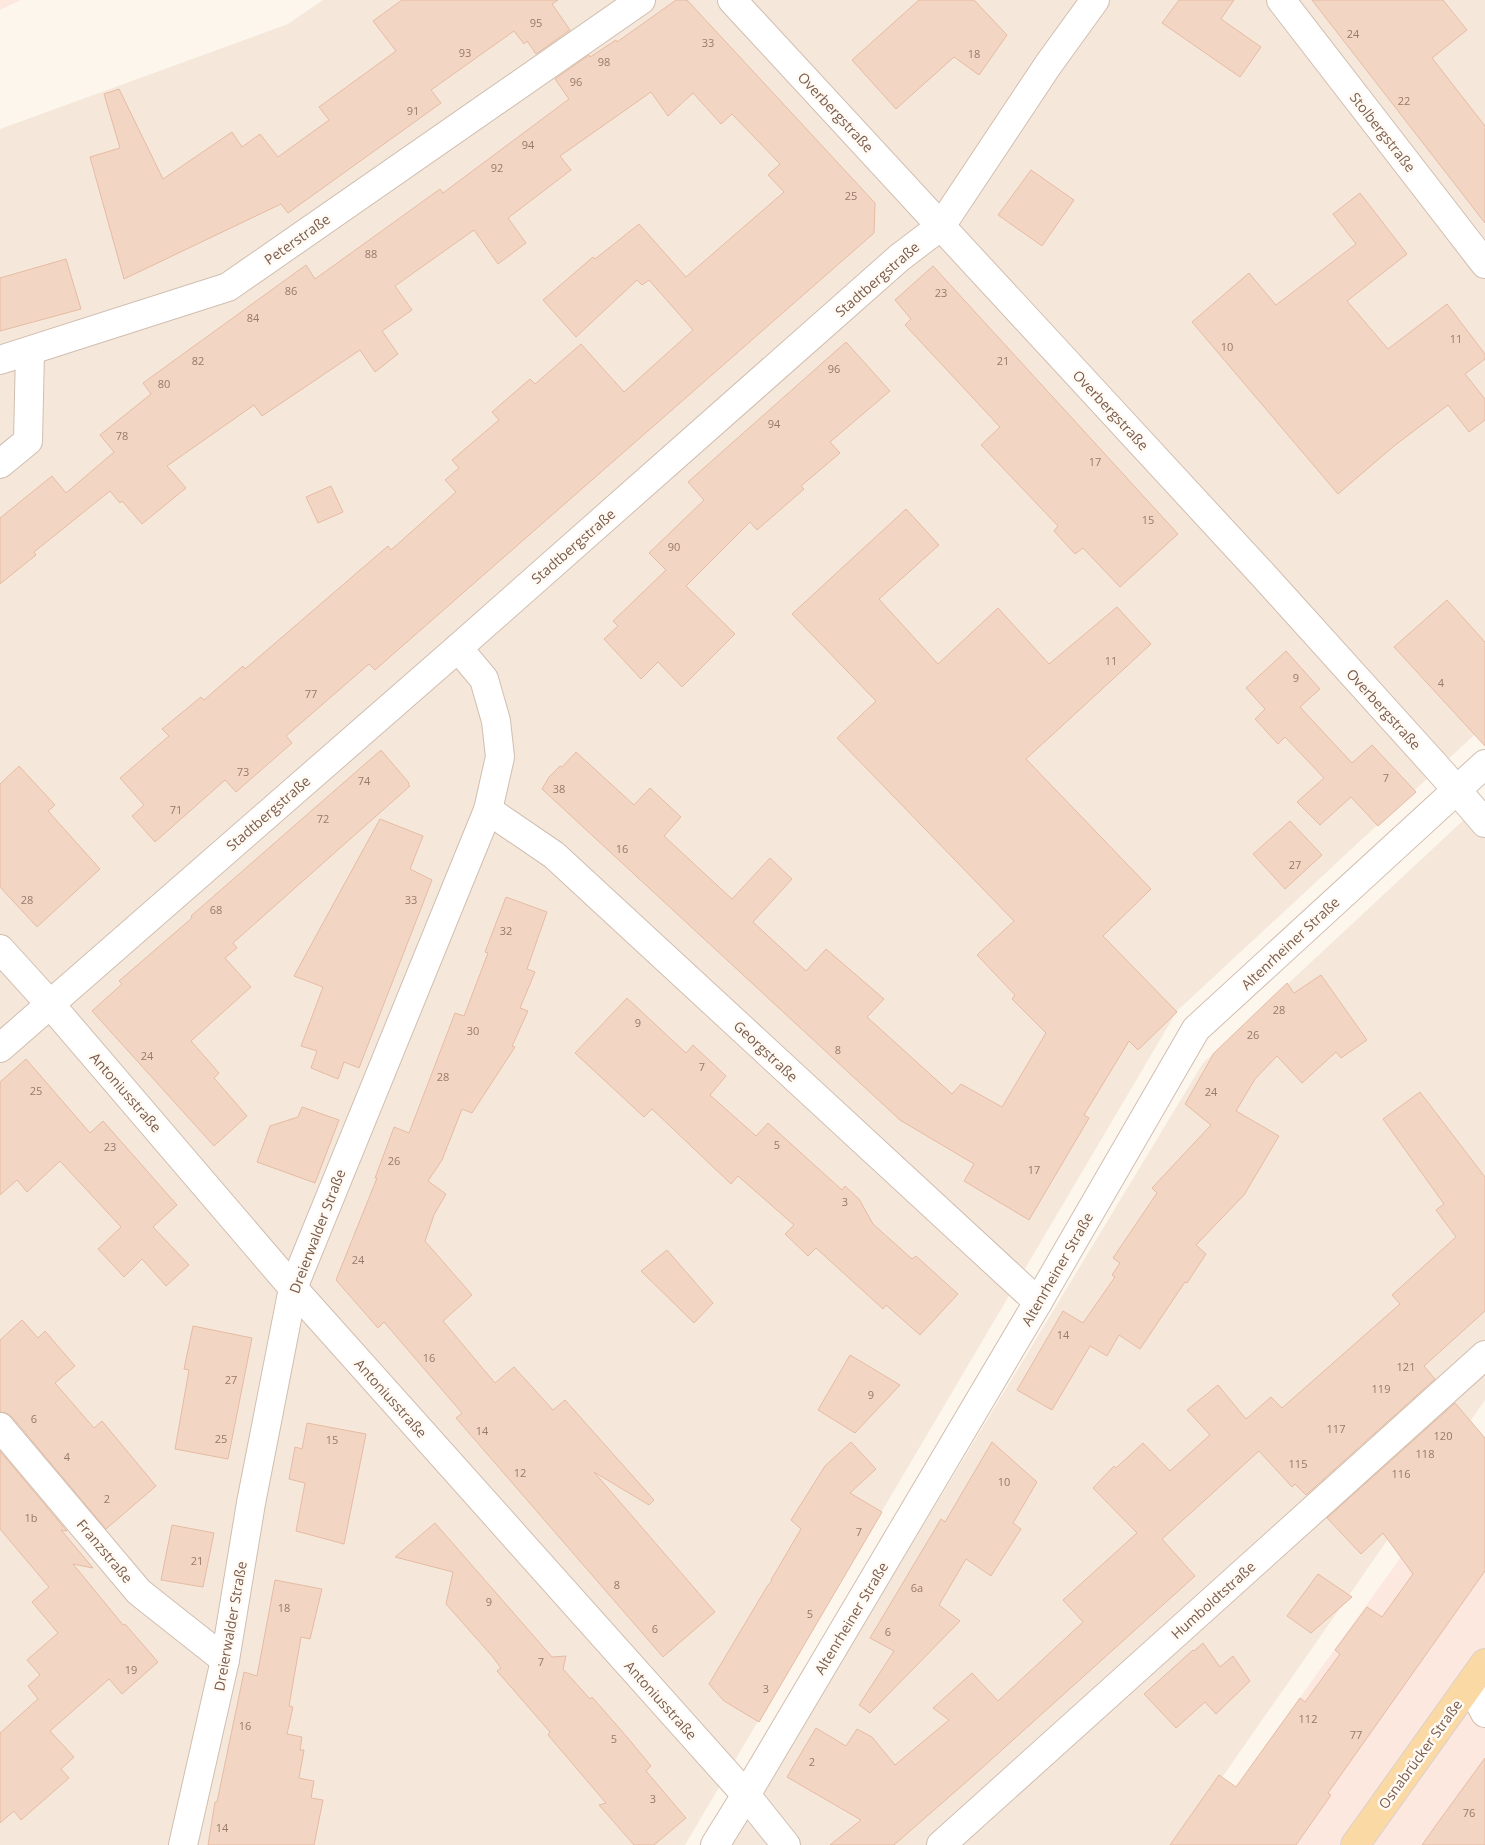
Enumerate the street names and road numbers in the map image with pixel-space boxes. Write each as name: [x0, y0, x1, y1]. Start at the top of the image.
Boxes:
street label: Overbergstraße: [794, 68, 878, 156]
street label: Stolbergstraße: [1346, 88, 1420, 176]
street label: Peterstraße: [260, 209, 334, 269]
street label: Stadtbergstraße: [831, 237, 923, 321]
street label: Overbergstraße: [1069, 366, 1153, 454]
street label: Stadtbergstraße: [527, 504, 619, 588]
street label: Overbergstraße: [1342, 664, 1426, 754]
street label: Stadtbergstraße: [222, 771, 314, 855]
street label: Altenrheiner Straße: [1237, 892, 1343, 994]
street label: Georgstraße: [730, 1016, 802, 1086]
street label: Antoniusstraße: [86, 1048, 166, 1136]
street label: Dreierwalder Straße: [285, 1166, 349, 1296]
street label: Altenrheiner Straße: [1017, 1209, 1097, 1329]
street label: Antoniusstraße: [350, 1354, 432, 1442]
street label: Franzstraße: [73, 1515, 137, 1587]
street label: Humboldtstraße: [1167, 1557, 1259, 1643]
street label: Altenrheiner Straße: [810, 1558, 892, 1678]
street label: Dreierwalder Straße: [209, 1559, 251, 1692]
street label: Antoniusstraße: [620, 1656, 702, 1744]
street label: Osnabrücker Straße: [1374, 1695, 1466, 1813]

